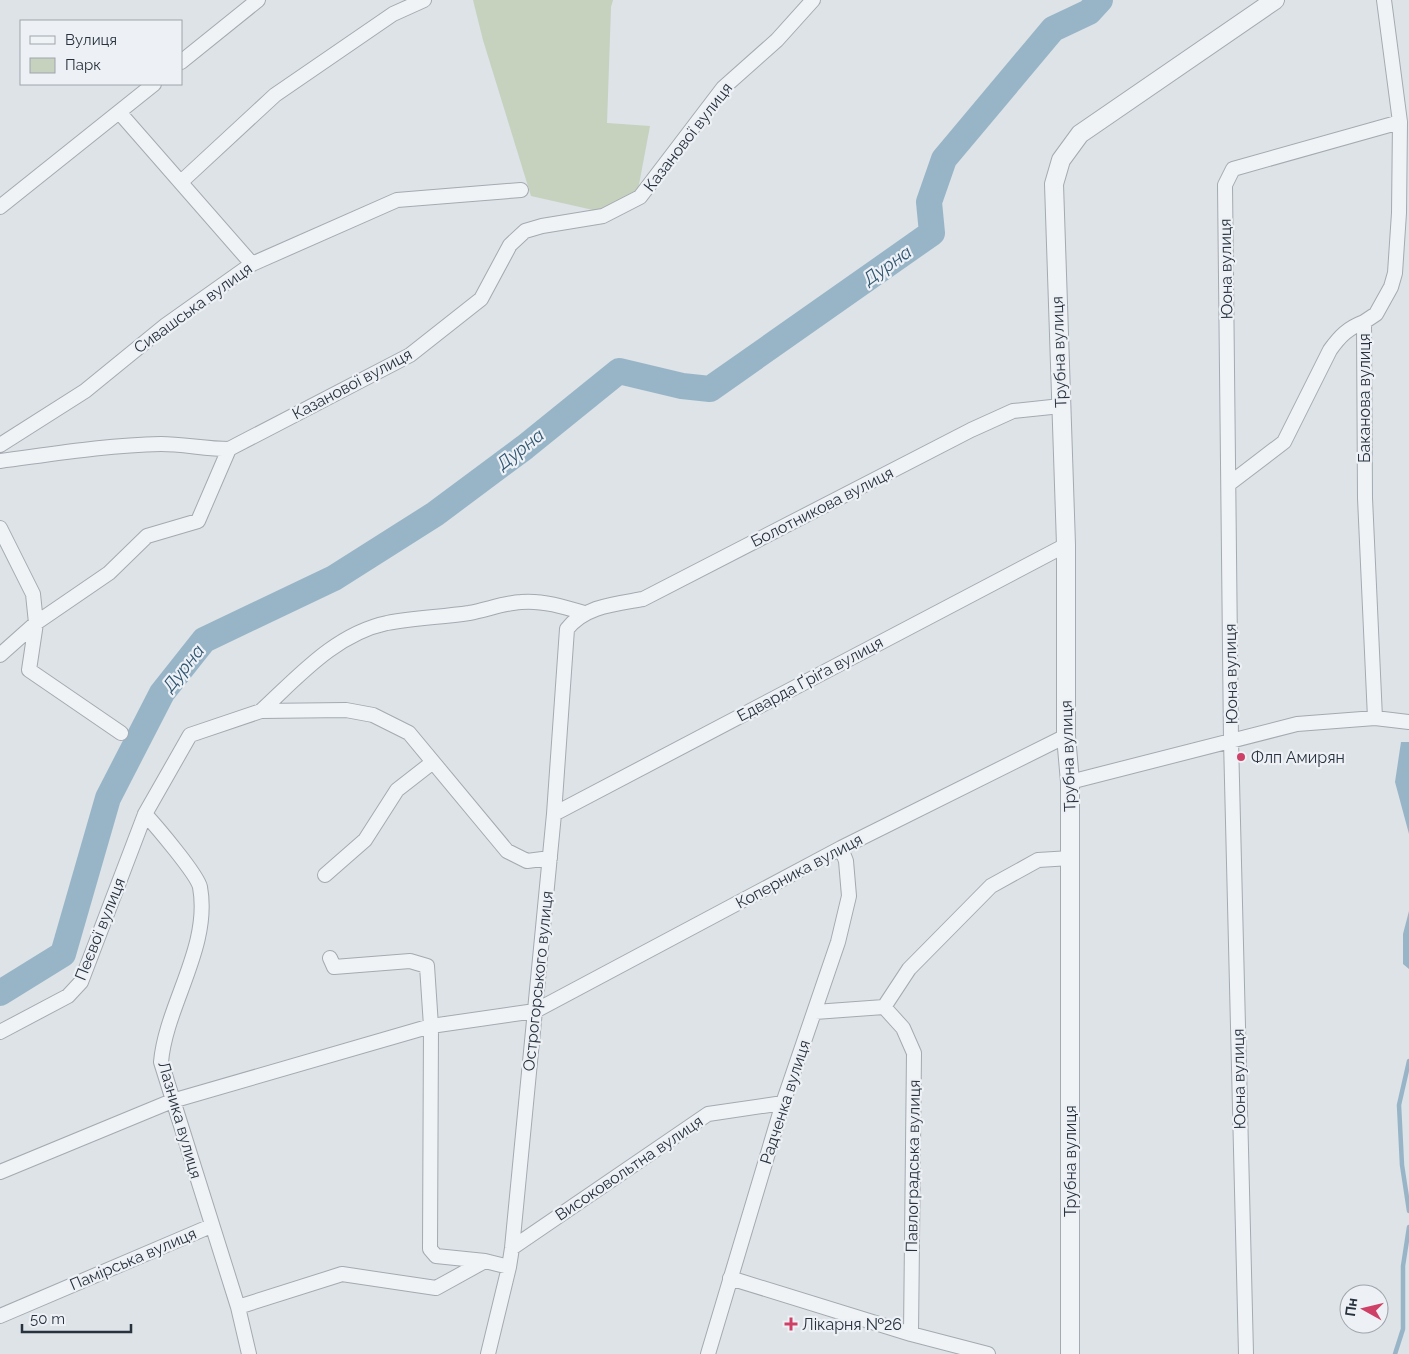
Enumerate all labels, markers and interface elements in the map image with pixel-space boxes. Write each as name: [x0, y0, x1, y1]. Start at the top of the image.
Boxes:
legend: [20, 20, 182, 85]
text: Вулиця: [65, 31, 117, 49]
text: Парк: [65, 56, 101, 74]
street label: Казанової вулиця: [640, 79, 736, 195]
street label: Юона вулиця: [1216, 218, 1236, 320]
water label: Дурна: [858, 241, 915, 290]
street label: Сивашська вулиця: [130, 259, 256, 357]
street label: Трубна вулиця: [1048, 296, 1070, 408]
street label: Баканова вулиця: [1355, 333, 1374, 463]
street label: Казанової вулиця: [289, 344, 415, 424]
water label: Дурна: [491, 424, 548, 475]
street label: Болотникова вулиця: [748, 463, 896, 551]
street label: Юона вулиця: [1221, 623, 1241, 725]
street label: Едварда Ґріґа вулиця: [734, 632, 886, 726]
water label: Дурна: [157, 640, 208, 697]
street label: Трубна вулиця: [1057, 700, 1079, 812]
place label: Флп Амирян: [1251, 748, 1345, 767]
marker: Флп Амирян: [1235, 751, 1247, 763]
street label: Коперника вулиця: [732, 830, 866, 912]
street label: Пеєвої вулиця: [71, 875, 129, 983]
street label: Острогорського вулиця: [519, 890, 557, 1072]
street label: Юона вулиця: [1229, 1028, 1249, 1130]
street label: Радченка вулиця: [756, 1038, 814, 1166]
street label: Лазника вулиця: [154, 1059, 206, 1181]
street label: Павлоградська вулиця: [902, 1079, 924, 1253]
street label: Трубна вулиця: [1061, 1105, 1080, 1217]
street label: Високовольтна вулиця: [552, 1111, 706, 1225]
street label: Памірська вулиця: [67, 1224, 199, 1294]
north arrow: [1339, 1284, 1389, 1334]
text: Пн: [1342, 1297, 1360, 1318]
scale bar: [22, 1302, 131, 1334]
text: 50 m: [30, 1310, 65, 1328]
place label: Лікарня №26: [802, 1315, 902, 1334]
marker: Лікарня №26: [784, 1317, 798, 1331]

